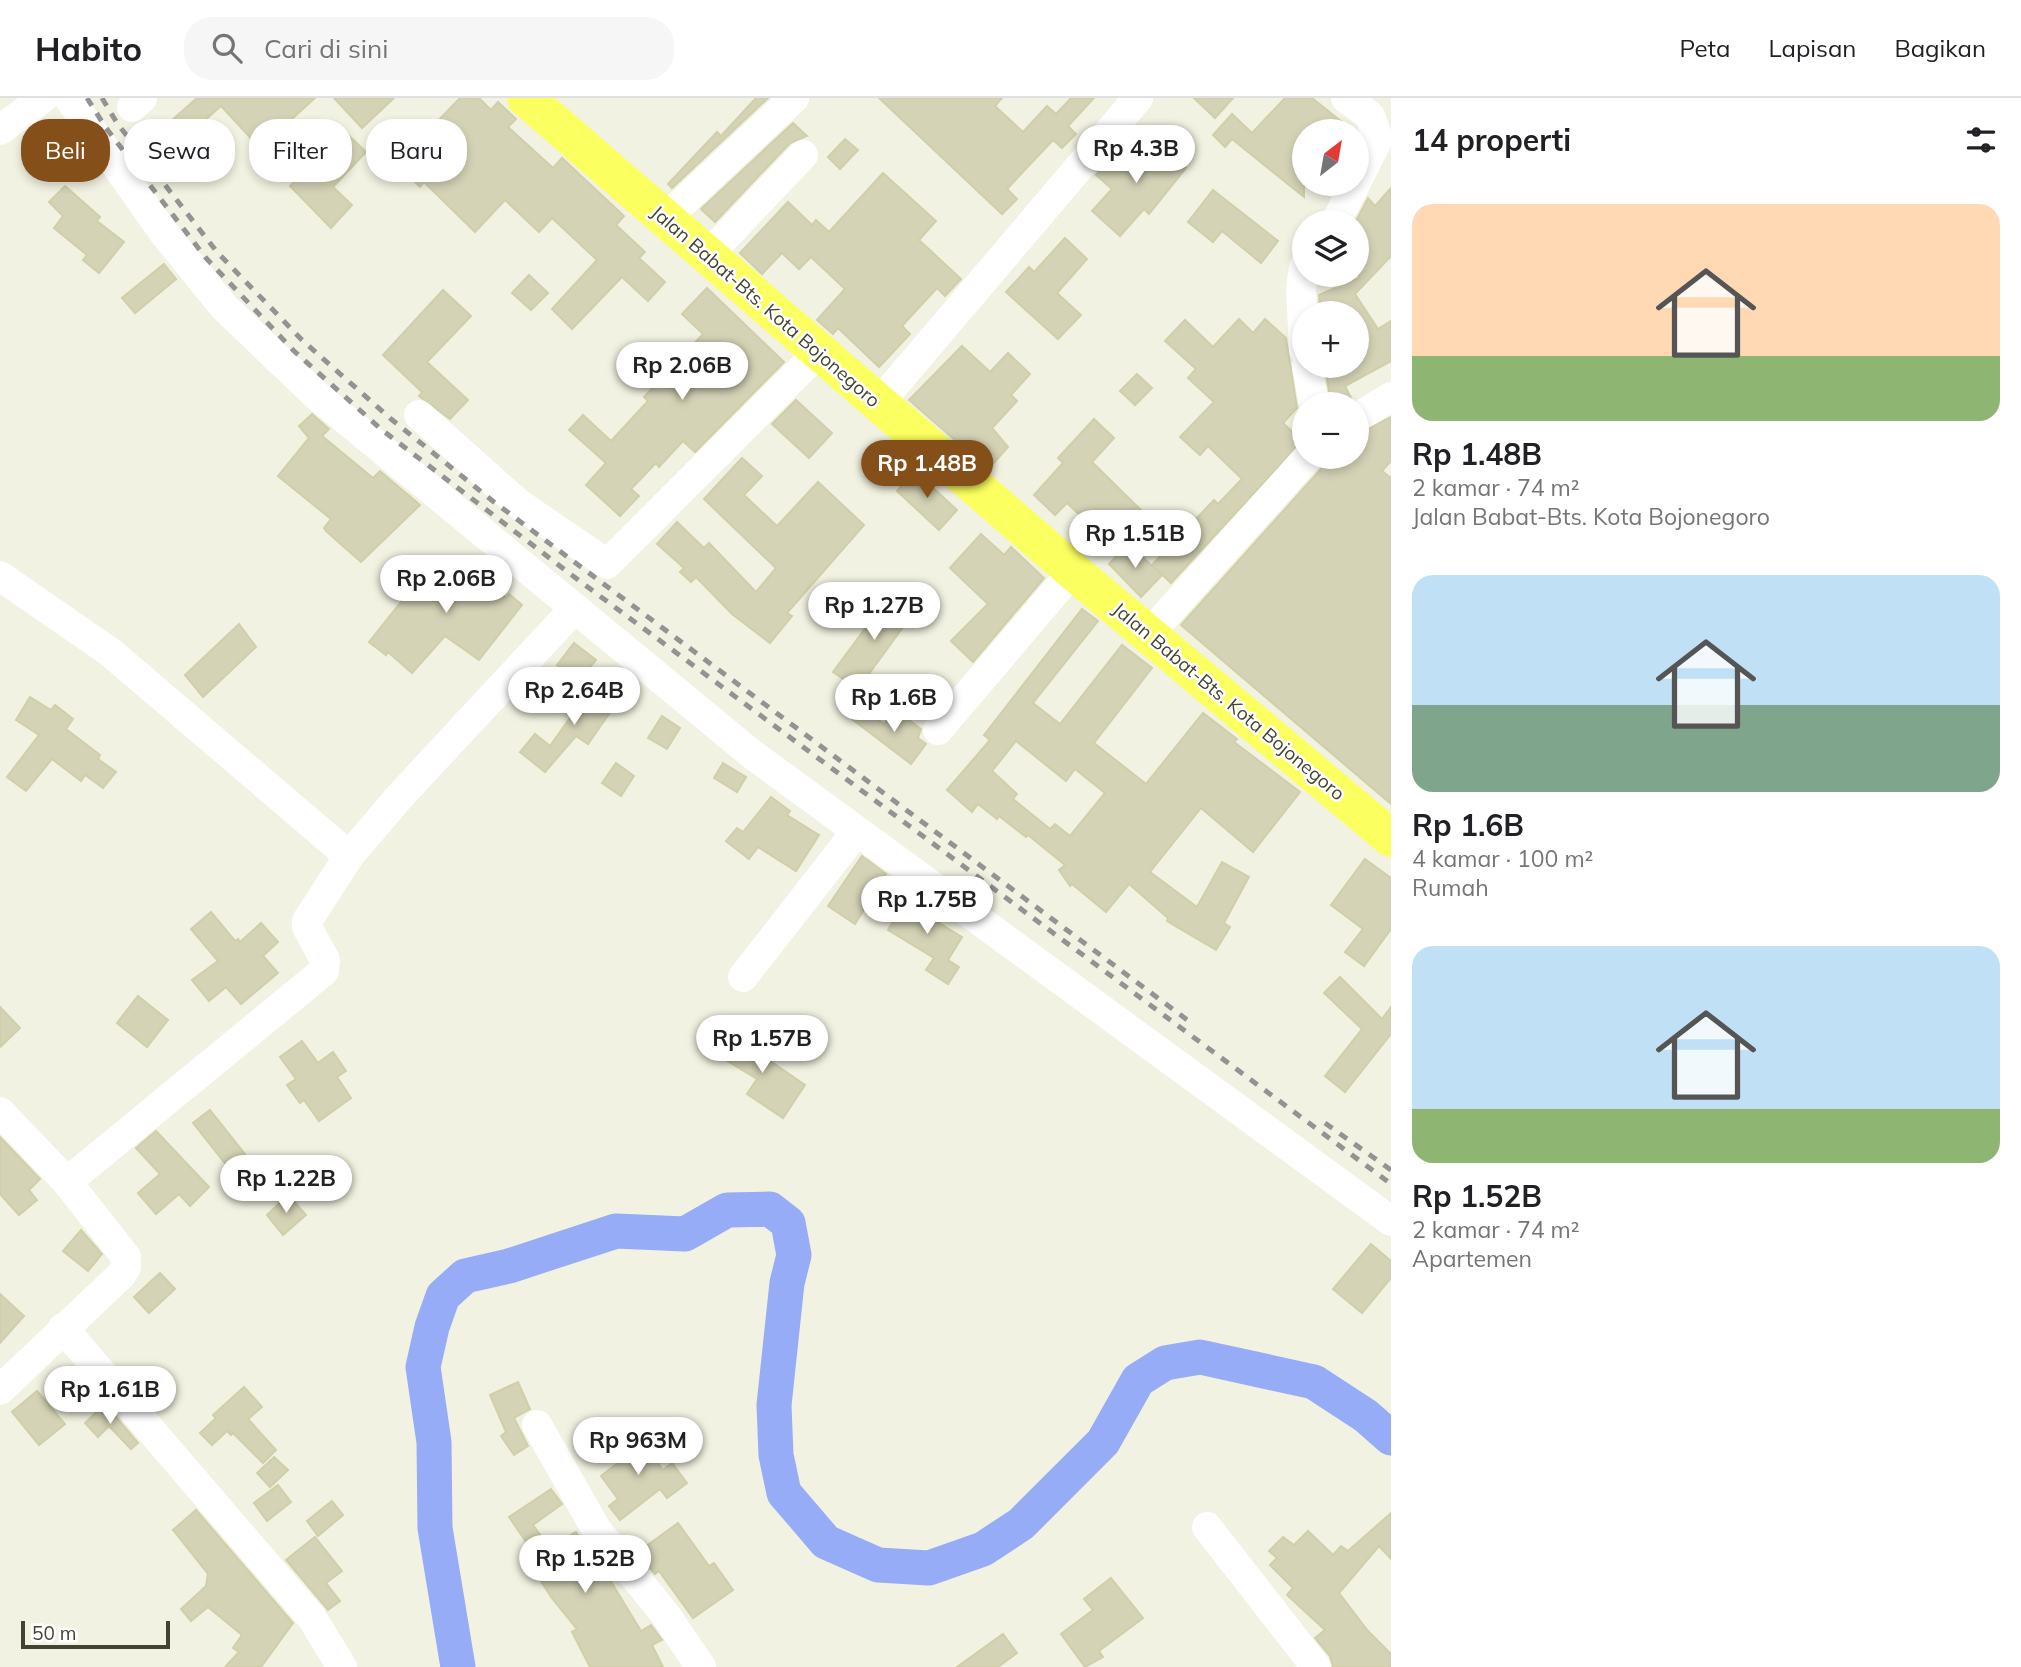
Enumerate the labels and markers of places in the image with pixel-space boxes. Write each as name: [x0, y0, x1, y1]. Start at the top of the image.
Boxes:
pin: Rp 4.3B: [1071, 126, 1201, 185]
pin: Rp 2.06B: [610, 342, 754, 402]
pin: Rp 1.48B: [855, 440, 999, 500]
pin: Rp 1.51B: [1063, 510, 1207, 570]
pin: Rp 2.06B: [374, 556, 518, 615]
pin: Rp 1.27B: [802, 582, 946, 642]
pin: Rp 2.64B: [502, 668, 646, 727]
pin: Rp 1.6B: [829, 674, 959, 734]
pin: Rp 1.75B: [855, 876, 999, 936]
pin: Rp 1.57B: [690, 1016, 834, 1075]
pin: Rp 1.22B: [214, 1156, 358, 1215]
pin: Rp 1.61B: [38, 1366, 182, 1426]
pin: Rp 963M: [573, 1418, 703, 1477]
pin: Rp 1.52B: [513, 1536, 657, 1595]

